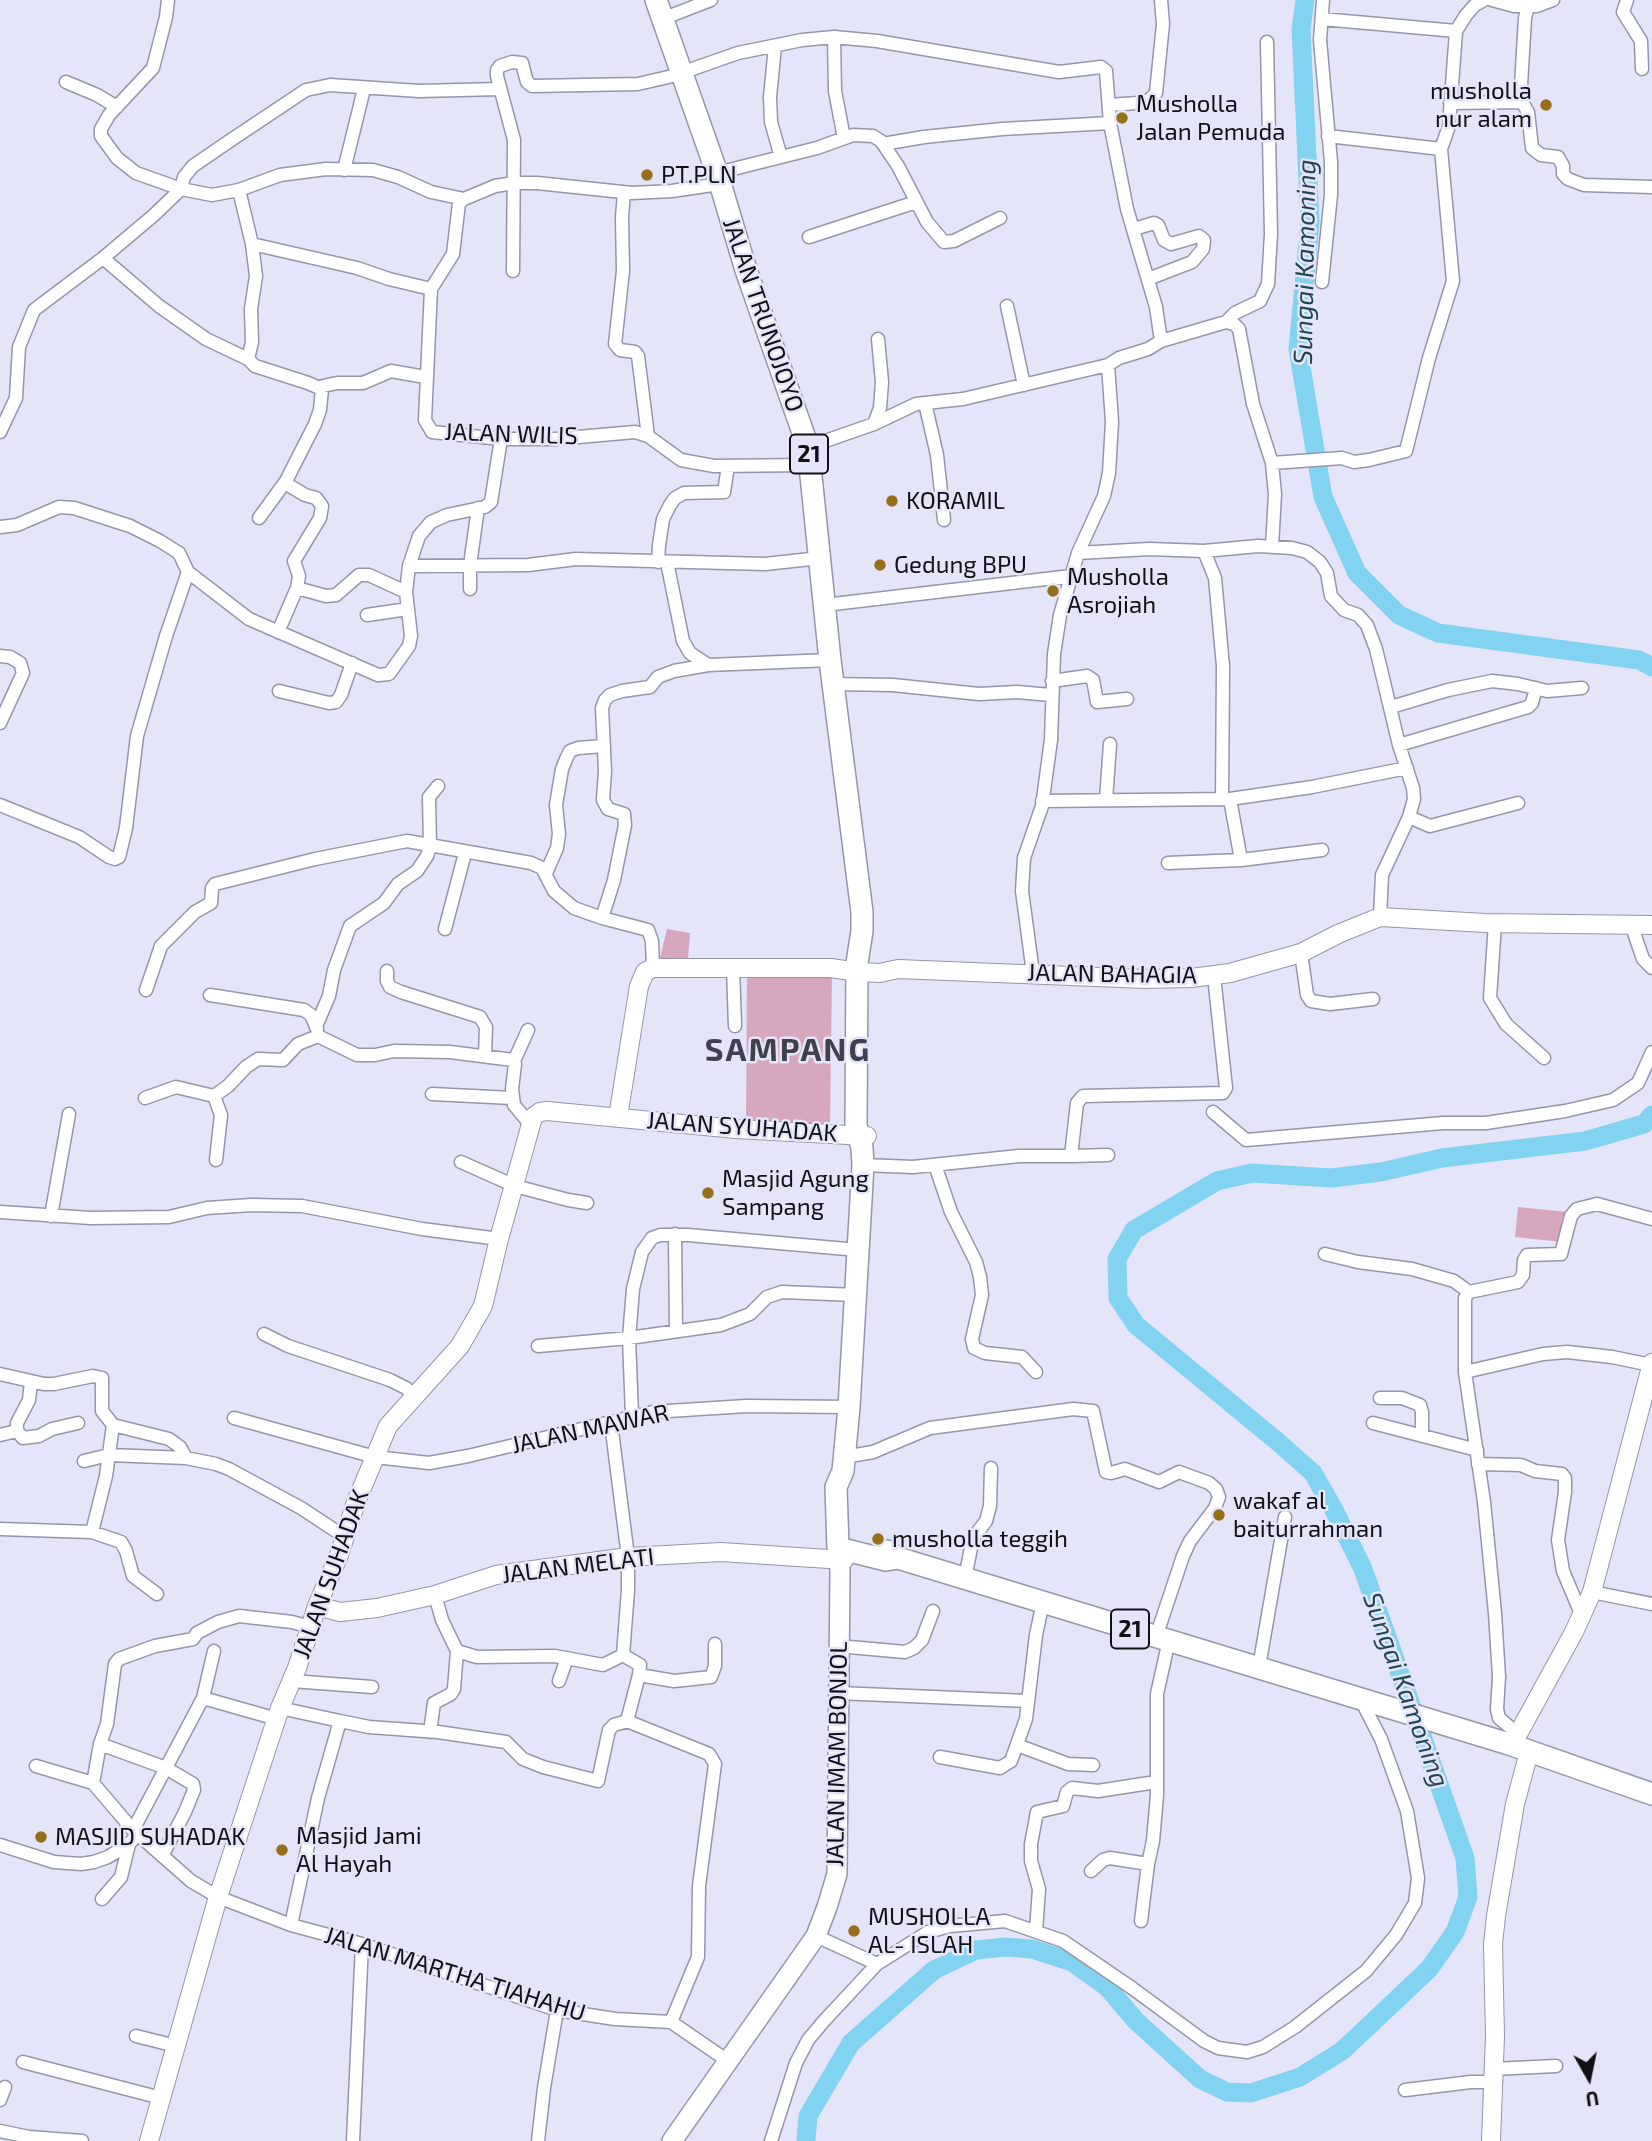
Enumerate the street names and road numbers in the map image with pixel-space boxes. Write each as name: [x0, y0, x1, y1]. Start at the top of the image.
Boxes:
street label: JALAN TRUNOJOYO: [716, 214, 810, 416]
street label: JALAN WILIS: [444, 417, 578, 451]
road number: 21: [790, 435, 828, 474]
street label: JALAN BAHAGIA: [1027, 958, 1197, 990]
street label: JALAN SYUHADAK: [645, 1106, 839, 1148]
street label: JALAN MAWAR: [509, 1398, 671, 1460]
street label: JALAN SUHADAK: [287, 1485, 375, 1663]
street label: JALAN MELATI: [500, 1542, 656, 1590]
road number: 21: [1111, 1610, 1149, 1648]
street label: JALAN IMAM BONJOL: [821, 1641, 853, 1867]
street label: JALAN MARTHA TIAHAHU: [321, 1921, 589, 2027]

